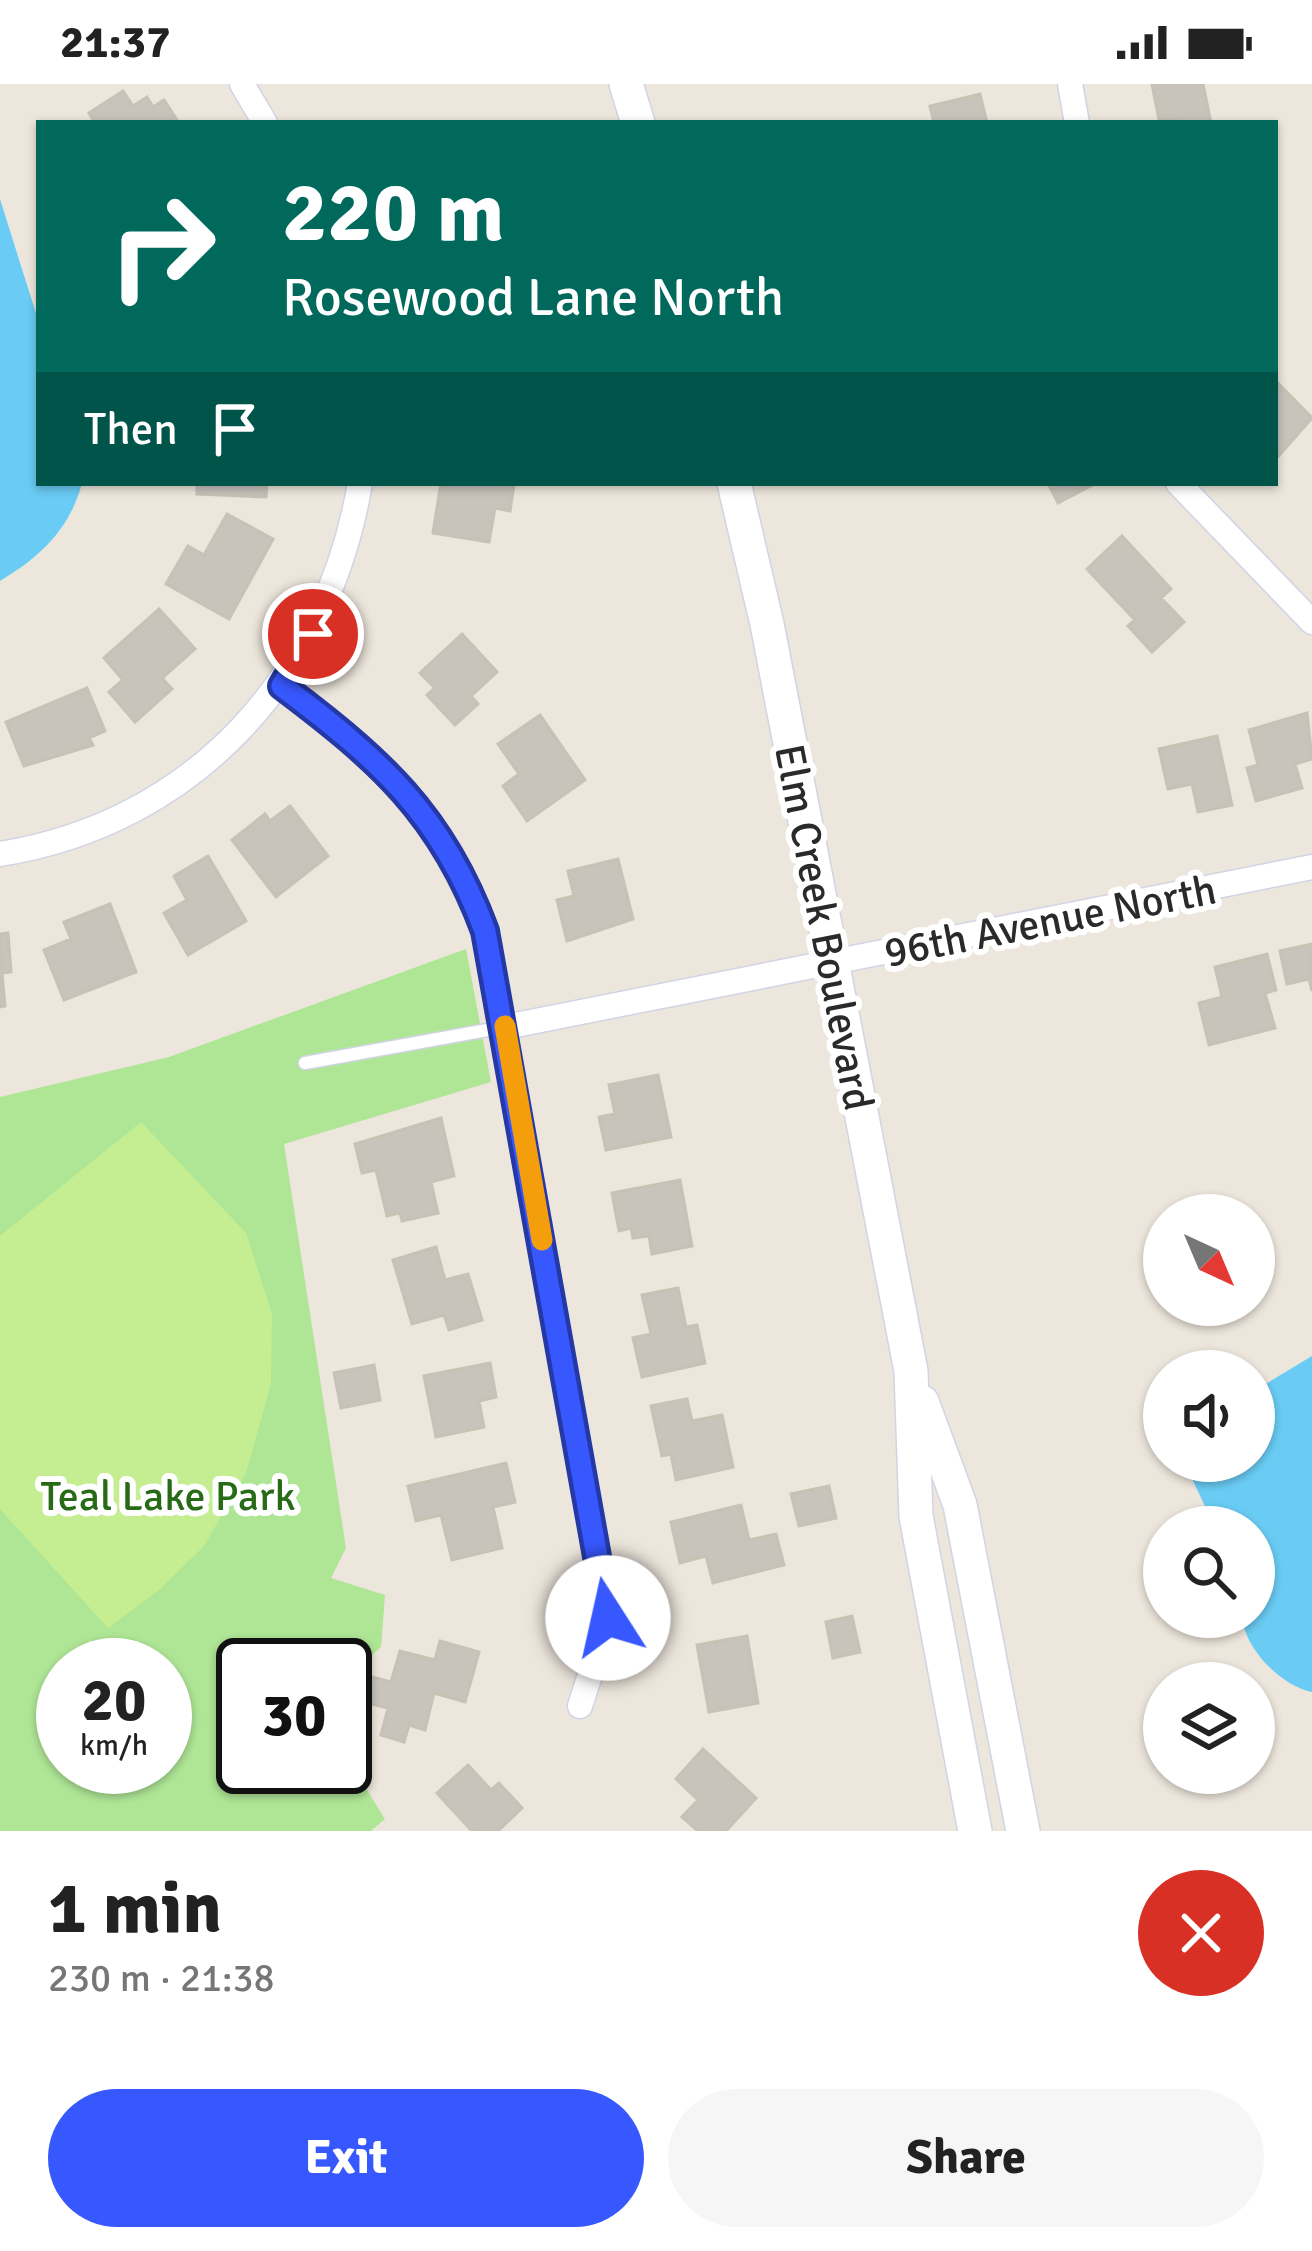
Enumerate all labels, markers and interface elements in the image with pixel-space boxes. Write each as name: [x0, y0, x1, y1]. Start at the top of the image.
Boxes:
text: 21:37: [60, 15, 170, 70]
text: 220 m: [282, 161, 504, 265]
icon: right: [84, 168, 240, 324]
text: Rosewood Lane North: [282, 264, 784, 331]
icon: arrive: [202, 396, 268, 462]
text: Then: [84, 402, 178, 457]
pin: [262, 583, 364, 685]
icon: arrive: [280, 601, 346, 667]
street label: Elm Creek Boulevard: [763, 740, 884, 1115]
street label: 96th Avenue North: [880, 864, 1221, 979]
north arrow: [1143, 1194, 1275, 1326]
map controls: [1143, 1194, 1275, 1794]
button: sound: [1143, 1350, 1275, 1482]
park label: Teal Lake Park: [40, 1471, 296, 1522]
button: search: [1143, 1506, 1275, 1638]
position arrow: [545, 1555, 671, 1681]
speed limit sign: 30: [216, 1638, 372, 1794]
button: layers: [1143, 1662, 1275, 1794]
text: 20: [82, 1664, 146, 1738]
text: km/h: [80, 1727, 148, 1764]
text: 1 min: [48, 1864, 222, 1953]
button: close: [1138, 1870, 1264, 1996]
text: 230 m · 21:38: [48, 1954, 275, 2002]
button: Exit: [48, 2089, 644, 2227]
button: Share: [668, 2089, 1264, 2227]

